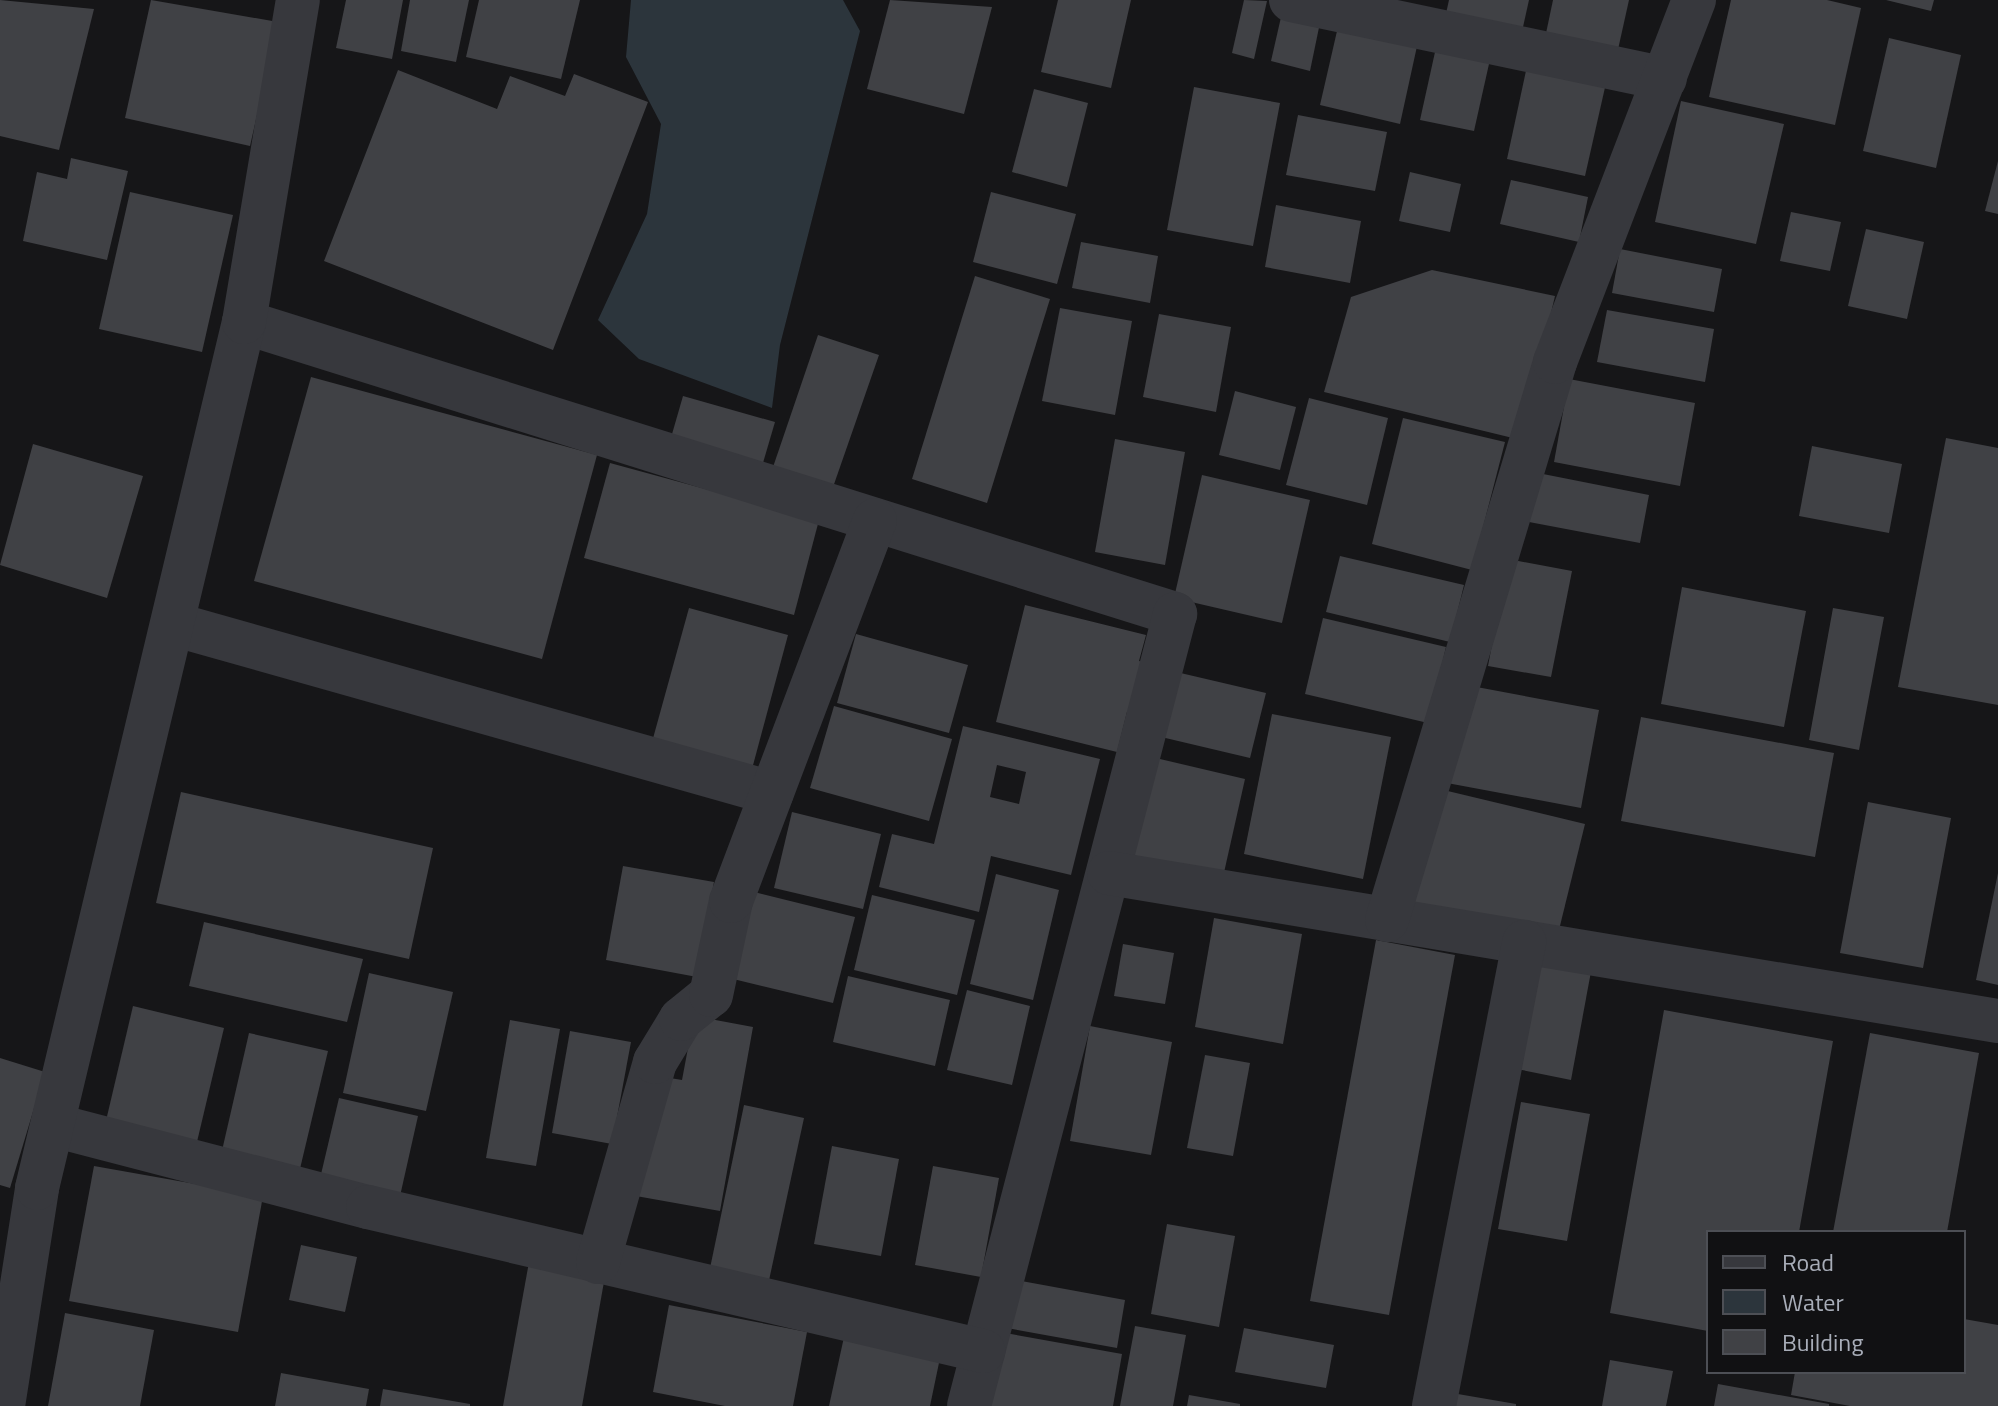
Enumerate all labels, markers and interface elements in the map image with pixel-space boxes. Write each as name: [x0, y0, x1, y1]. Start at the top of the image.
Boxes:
legend: [1706, 1230, 1966, 1374]
text: Road: [1782, 1244, 1834, 1280]
text: Water: [1782, 1284, 1844, 1320]
text: Building: [1782, 1324, 1864, 1360]

